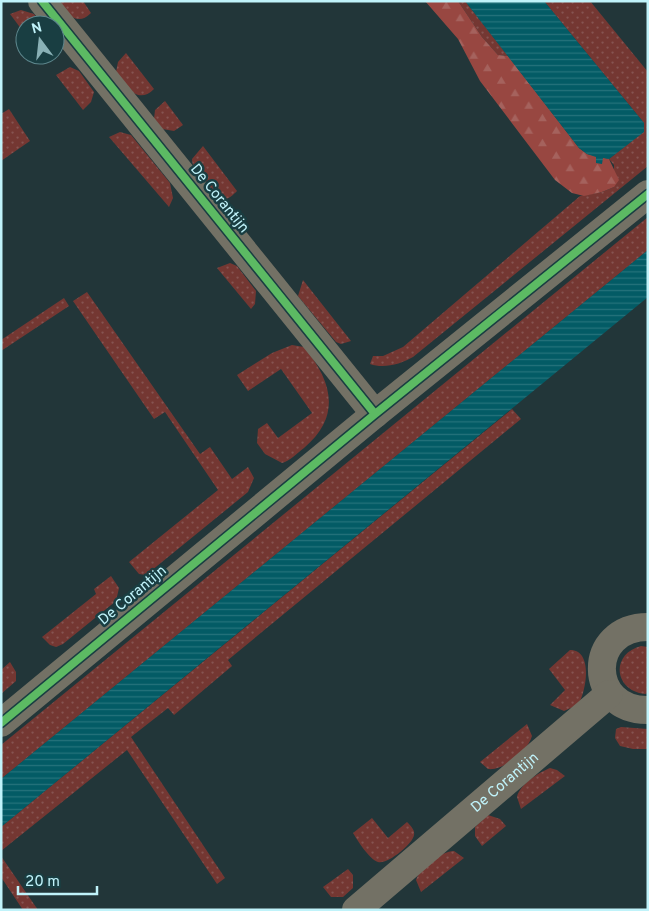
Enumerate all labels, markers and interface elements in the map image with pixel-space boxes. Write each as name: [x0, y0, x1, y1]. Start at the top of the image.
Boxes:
north arrow: [15, 15, 65, 65]
text: N: [30, 19, 44, 38]
street label: De Corantijn: [185, 161, 253, 237]
street label: De Corantijn: [95, 562, 171, 630]
street label: De Corantijn: [467, 748, 543, 817]
scale bar: [18, 864, 96, 896]
text: 20 m: [25, 873, 60, 892]

